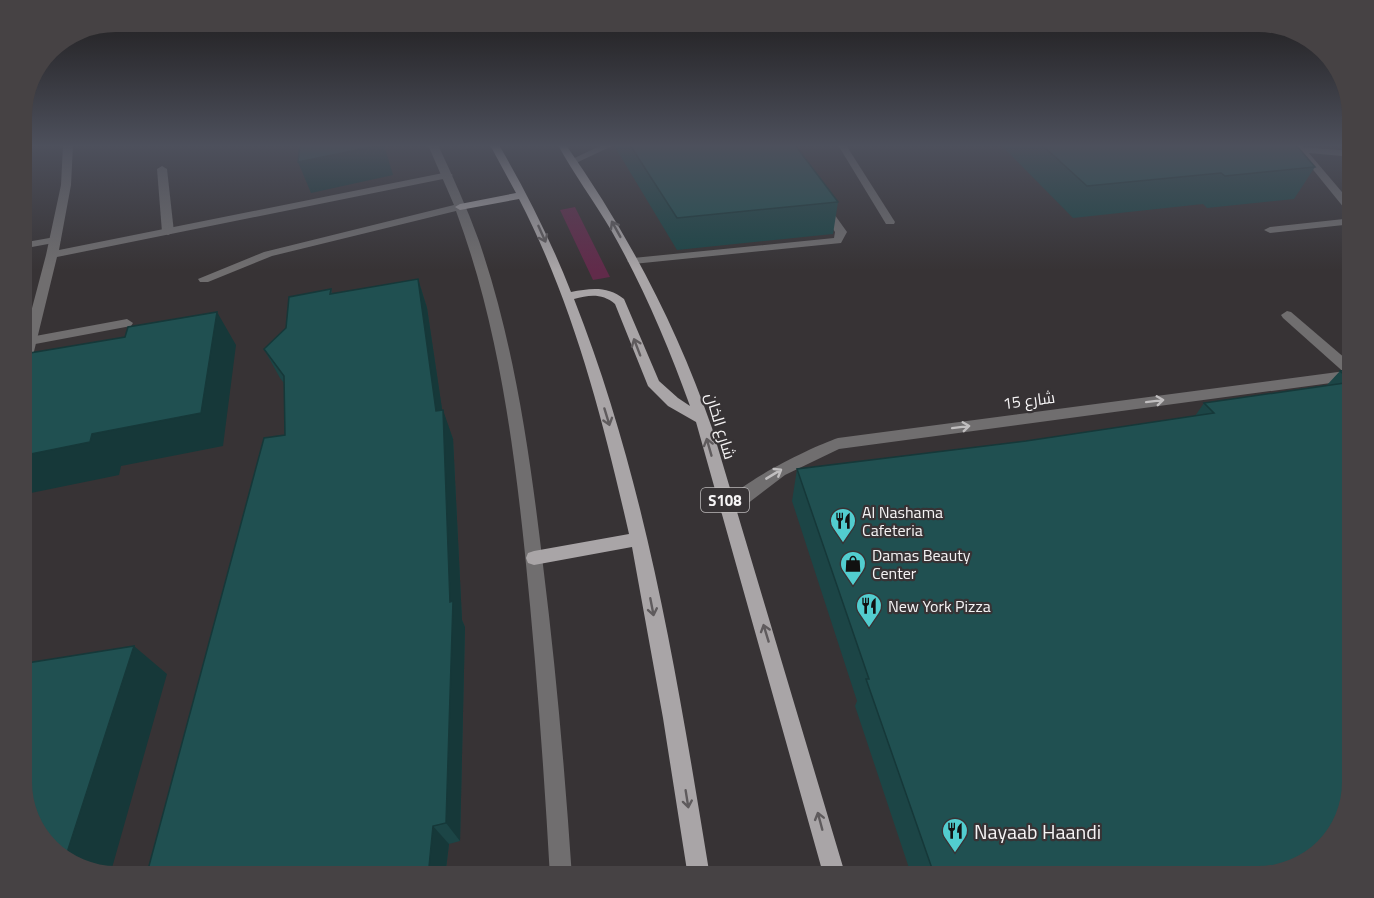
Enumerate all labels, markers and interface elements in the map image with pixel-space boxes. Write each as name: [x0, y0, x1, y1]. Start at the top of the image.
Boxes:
one-way arrow: [610, 221, 621, 239]
one-way arrow: [536, 224, 548, 242]
one-way arrow: [631, 338, 642, 357]
street label: شارع 15: [1002, 385, 1056, 415]
street label: شارع الخان: [700, 390, 742, 462]
one-way arrow: [1144, 396, 1164, 407]
one-way arrow: [602, 407, 613, 426]
one-way arrow: [951, 421, 971, 432]
one-way arrow: [703, 438, 714, 457]
one-way arrow: [766, 467, 783, 480]
road number: S108: [701, 488, 749, 512]
place label: Al Nashama Cafeteria: [862, 500, 943, 542]
restaurant icon: Al Nashama Cafeteria: [828, 506, 858, 544]
place label: Damas Beauty Center: [872, 543, 971, 585]
shop icon: Damas Beauty Center: [838, 549, 868, 587]
restaurant icon: New York Pizza: [854, 591, 884, 629]
place label: New York Pizza: [888, 594, 991, 618]
one-way arrow: [647, 596, 658, 616]
one-way arrow: [760, 624, 771, 643]
one-way arrow: [682, 788, 693, 808]
one-way arrow: [814, 811, 825, 830]
restaurant icon: Nayaab Haandi: [940, 816, 970, 854]
place label: Nayaab Haandi: [974, 816, 1101, 847]

